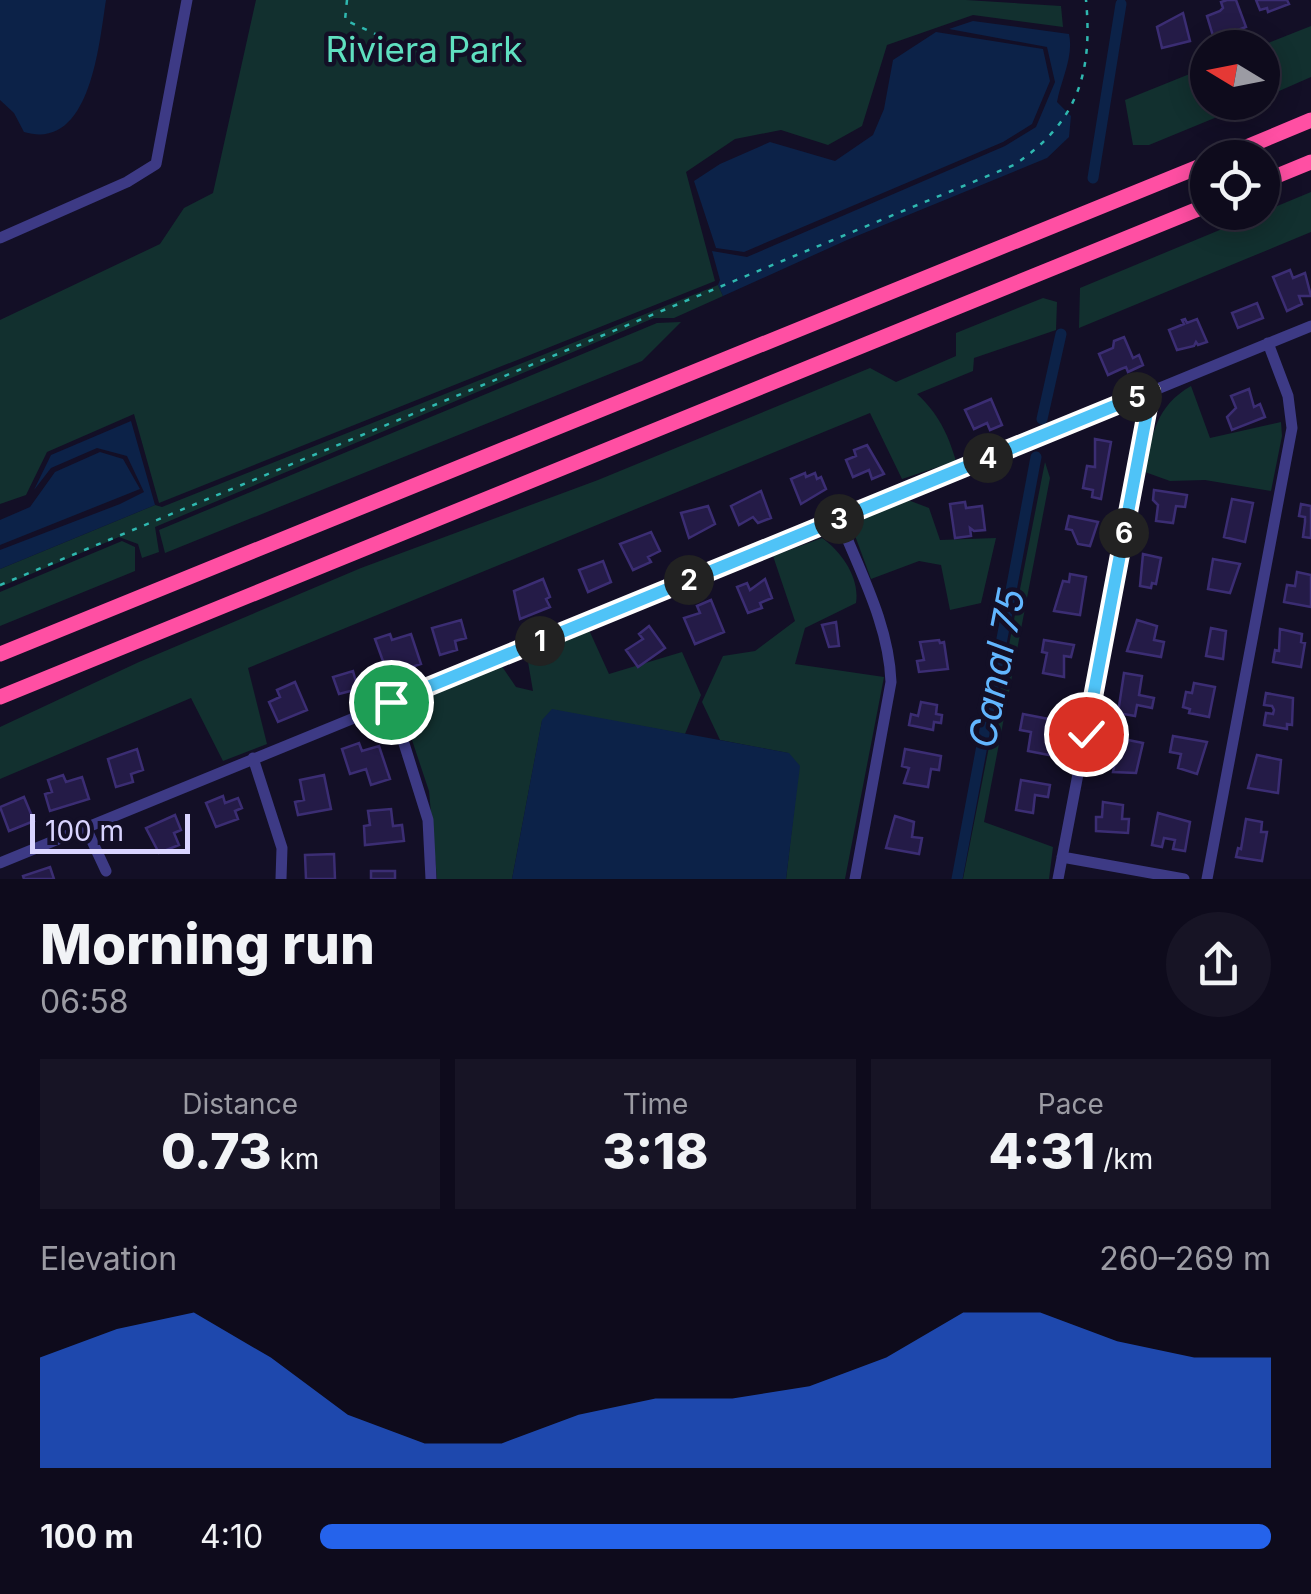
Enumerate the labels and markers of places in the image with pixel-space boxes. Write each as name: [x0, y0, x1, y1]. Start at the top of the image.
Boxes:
pin: 5: [1112, 372, 1162, 422]
pin: 4: [963, 433, 1013, 483]
pin: 3: [814, 494, 864, 544]
pin: 6: [1099, 508, 1149, 558]
pin: 2: [664, 555, 714, 605]
pin: 1: [515, 616, 565, 666]
pin: [349, 660, 434, 745]
pin: [1044, 692, 1129, 777]

